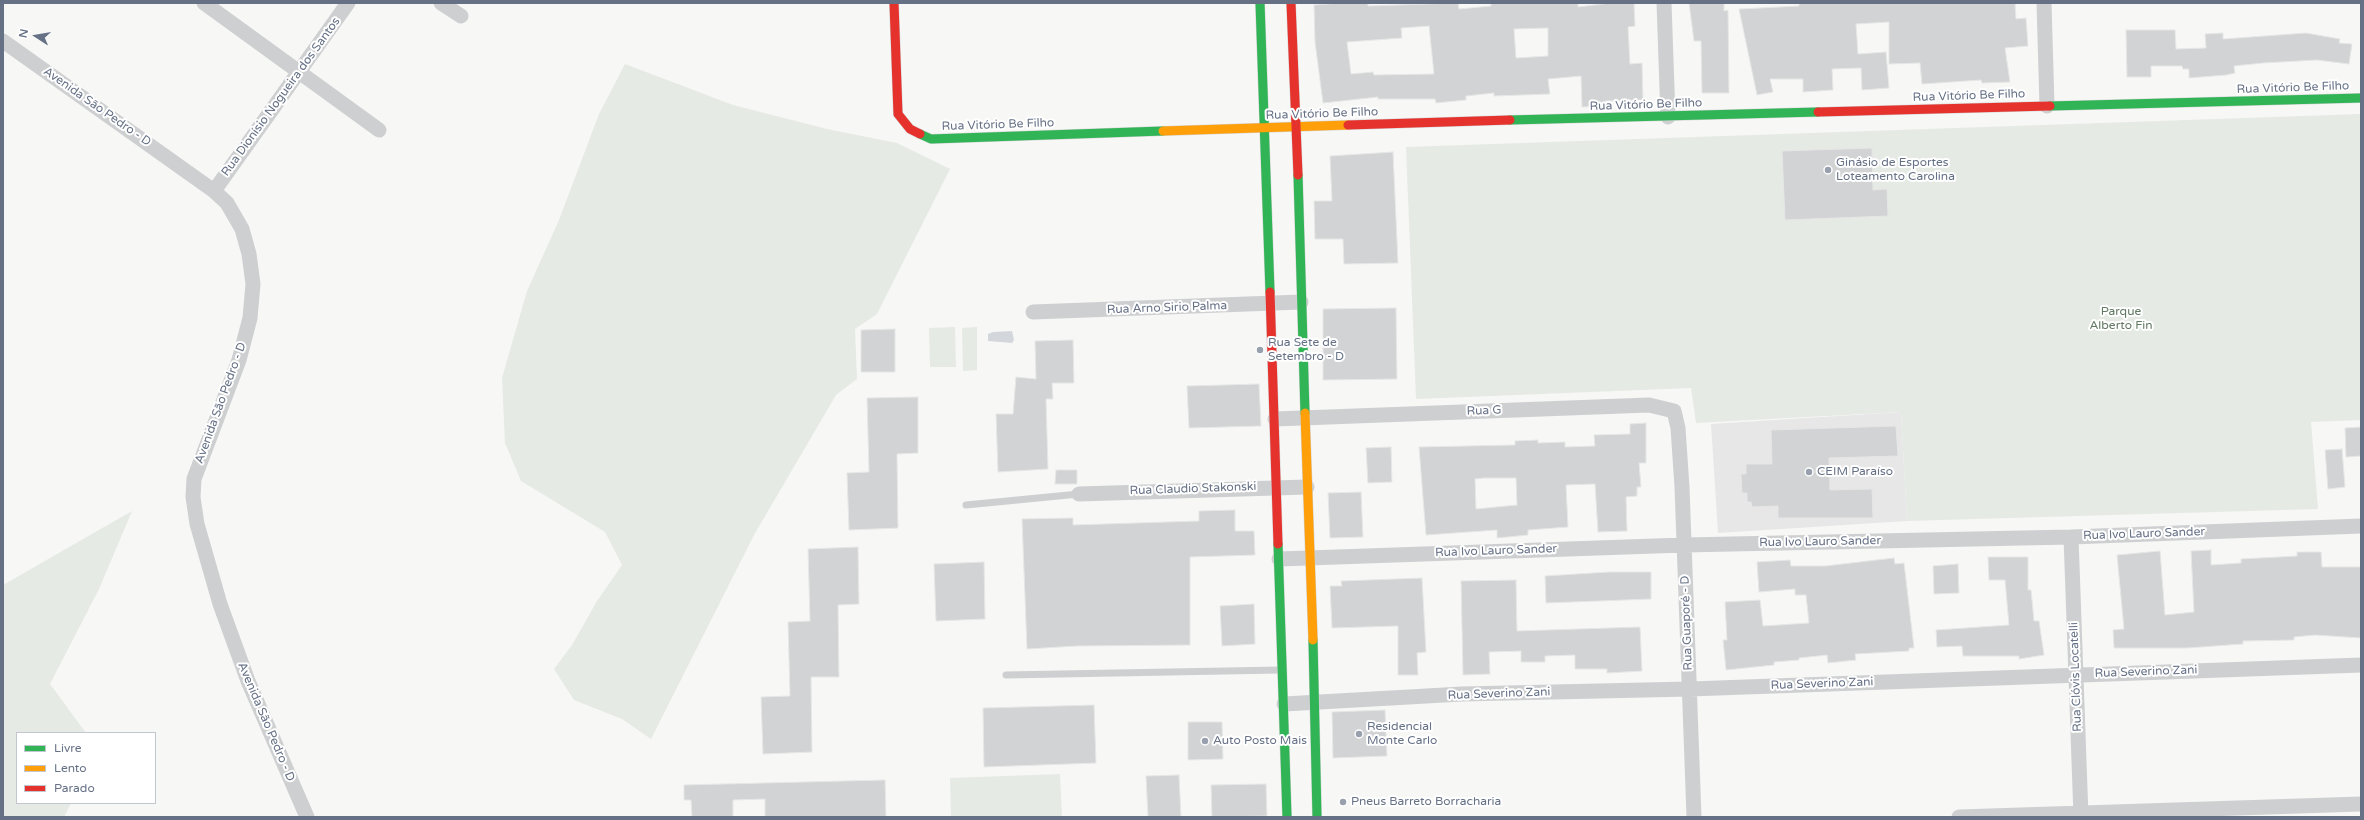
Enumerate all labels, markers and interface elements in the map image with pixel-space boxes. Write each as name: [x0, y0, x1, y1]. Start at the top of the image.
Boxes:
street label: Rua Dionísio Nogueira dos Santos: [219, 15, 343, 179]
north arrow: [16, 16, 56, 56]
text: N: [16, 28, 31, 39]
street label: Avenida São Pedro - D: [40, 64, 154, 150]
street label: Rua Vitório Be Filho: [2236, 79, 2350, 97]
street label: Rua Vitório Be Filho: [1912, 87, 2026, 105]
street label: Rua Vitório Be Filho: [1589, 96, 1703, 114]
street label: Rua Vitório Be Filho: [1265, 105, 1379, 123]
street label: Rua Vitório Be Filho: [941, 116, 1055, 134]
place label: Ginásio de Esportes Loteamento Carolina: [1836, 156, 1955, 184]
marker: Ginásio de Esportes Loteamento Carolina: [1823, 165, 1833, 175]
street label: Rua Arno Sirio Palma: [1107, 299, 1227, 317]
park label: Parque Alberto Fin: [2089, 305, 2153, 333]
place label: Rua Sete de Setembro - D: [1268, 336, 1344, 364]
street label: Avenida São Pedro - D: [192, 340, 250, 466]
marker: Rua Sete de Setembro - D: [1255, 345, 1265, 355]
street label: Rua G: [1466, 403, 1502, 419]
place label: CEIM Paraíso: [1817, 465, 1893, 479]
marker: CEIM Paraíso: [1804, 467, 1814, 477]
street label: Rua Claudio Stakonski: [1129, 480, 1257, 498]
street label: Rua Ivo Lauro Sander: [2083, 525, 2205, 543]
street label: Rua Ivo Lauro Sander: [1759, 534, 1881, 550]
street label: Rua Ivo Lauro Sander: [1435, 542, 1557, 560]
street label: Rua Guaporé - D: [1678, 575, 1696, 671]
street label: Rua Clóvis Locatelli: [2067, 622, 2085, 732]
street label: Avenida São Pedro - D: [234, 660, 298, 784]
street label: Rua Severino Zani: [2094, 663, 2198, 681]
street label: Rua Severino Zani: [1770, 675, 1874, 693]
street label: Rua Severino Zani: [1447, 685, 1551, 703]
place label: Residencial Monte Carlo: [1367, 720, 1437, 748]
marker: Residencial Monte Carlo: [1354, 729, 1364, 739]
legend: [16, 732, 156, 804]
place label: Auto Posto Mais: [1213, 734, 1307, 748]
marker: Auto Posto Mais: [1200, 736, 1210, 746]
text: Livre: [54, 741, 81, 755]
text: Lento: [54, 761, 87, 775]
text: Parado: [54, 781, 95, 795]
place label: Pneus Barreto Borracharia: [1351, 795, 1501, 809]
marker: Pneus Barreto Borracharia: [1338, 797, 1348, 807]

